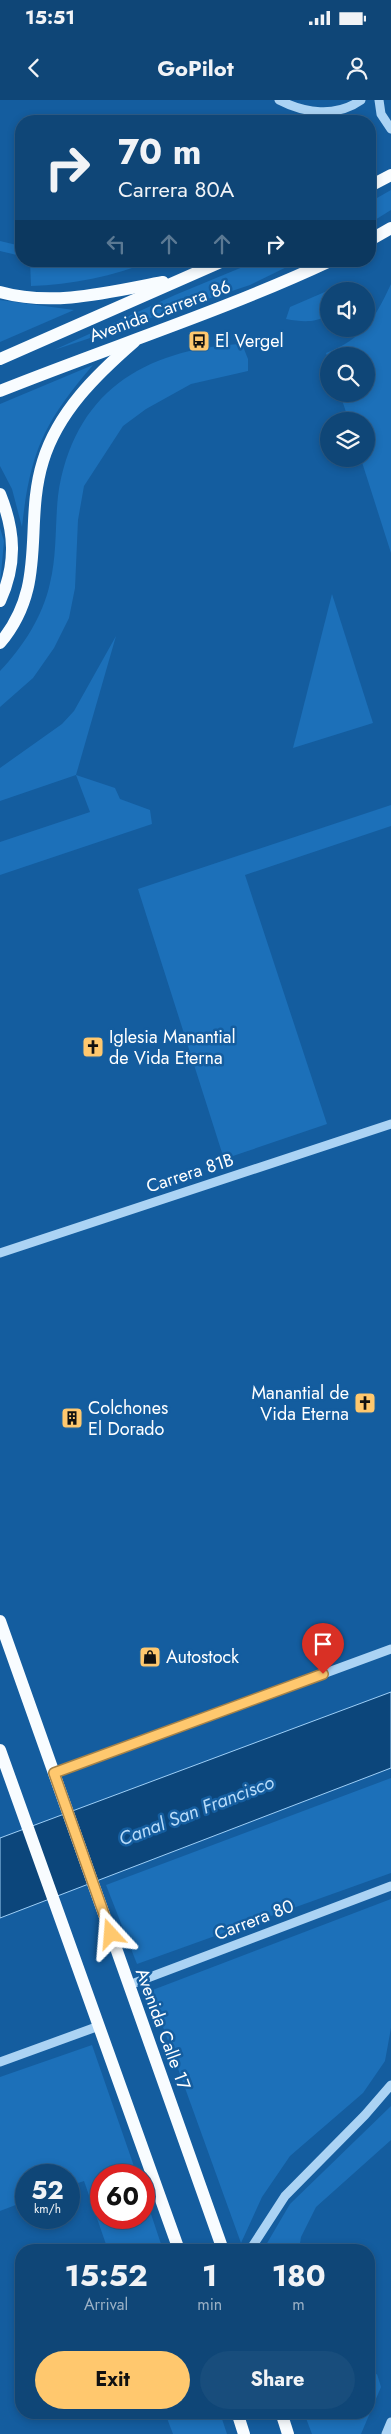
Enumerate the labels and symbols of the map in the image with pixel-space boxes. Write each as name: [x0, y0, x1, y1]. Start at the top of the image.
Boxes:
street label: Avenida Carrera 86: [85, 273, 235, 349]
place label: El Vergel: [215, 328, 284, 354]
bus stop icon: El Vergel: [187, 329, 211, 353]
place label: Iglesia Manantial de Vida Eterna: [109, 1024, 236, 1071]
church icon: Iglesia Manantial de Vida Eterna: [81, 1035, 105, 1059]
street label: Carrera 81B: [143, 1147, 237, 1199]
place label: Manantial de Vida Eterna: [251, 1380, 349, 1427]
church icon: Manantial de Vida Eterna: [353, 1391, 377, 1415]
place label: Colchones El Dorado: [88, 1395, 168, 1442]
building icon: Colchones El Dorado: [60, 1406, 84, 1430]
pin: [302, 1623, 344, 1674]
place label: Autostock: [166, 1644, 239, 1670]
shop icon: Autostock: [138, 1645, 162, 1669]
water label: Canal San Francisco: [115, 1768, 278, 1853]
street label: Carrera 80: [211, 1893, 298, 1947]
position arrow: [84, 1907, 136, 1959]
street label: Avenida Calle 17: [129, 1964, 197, 2094]
speed limit sign: 60: [90, 2164, 155, 2229]

